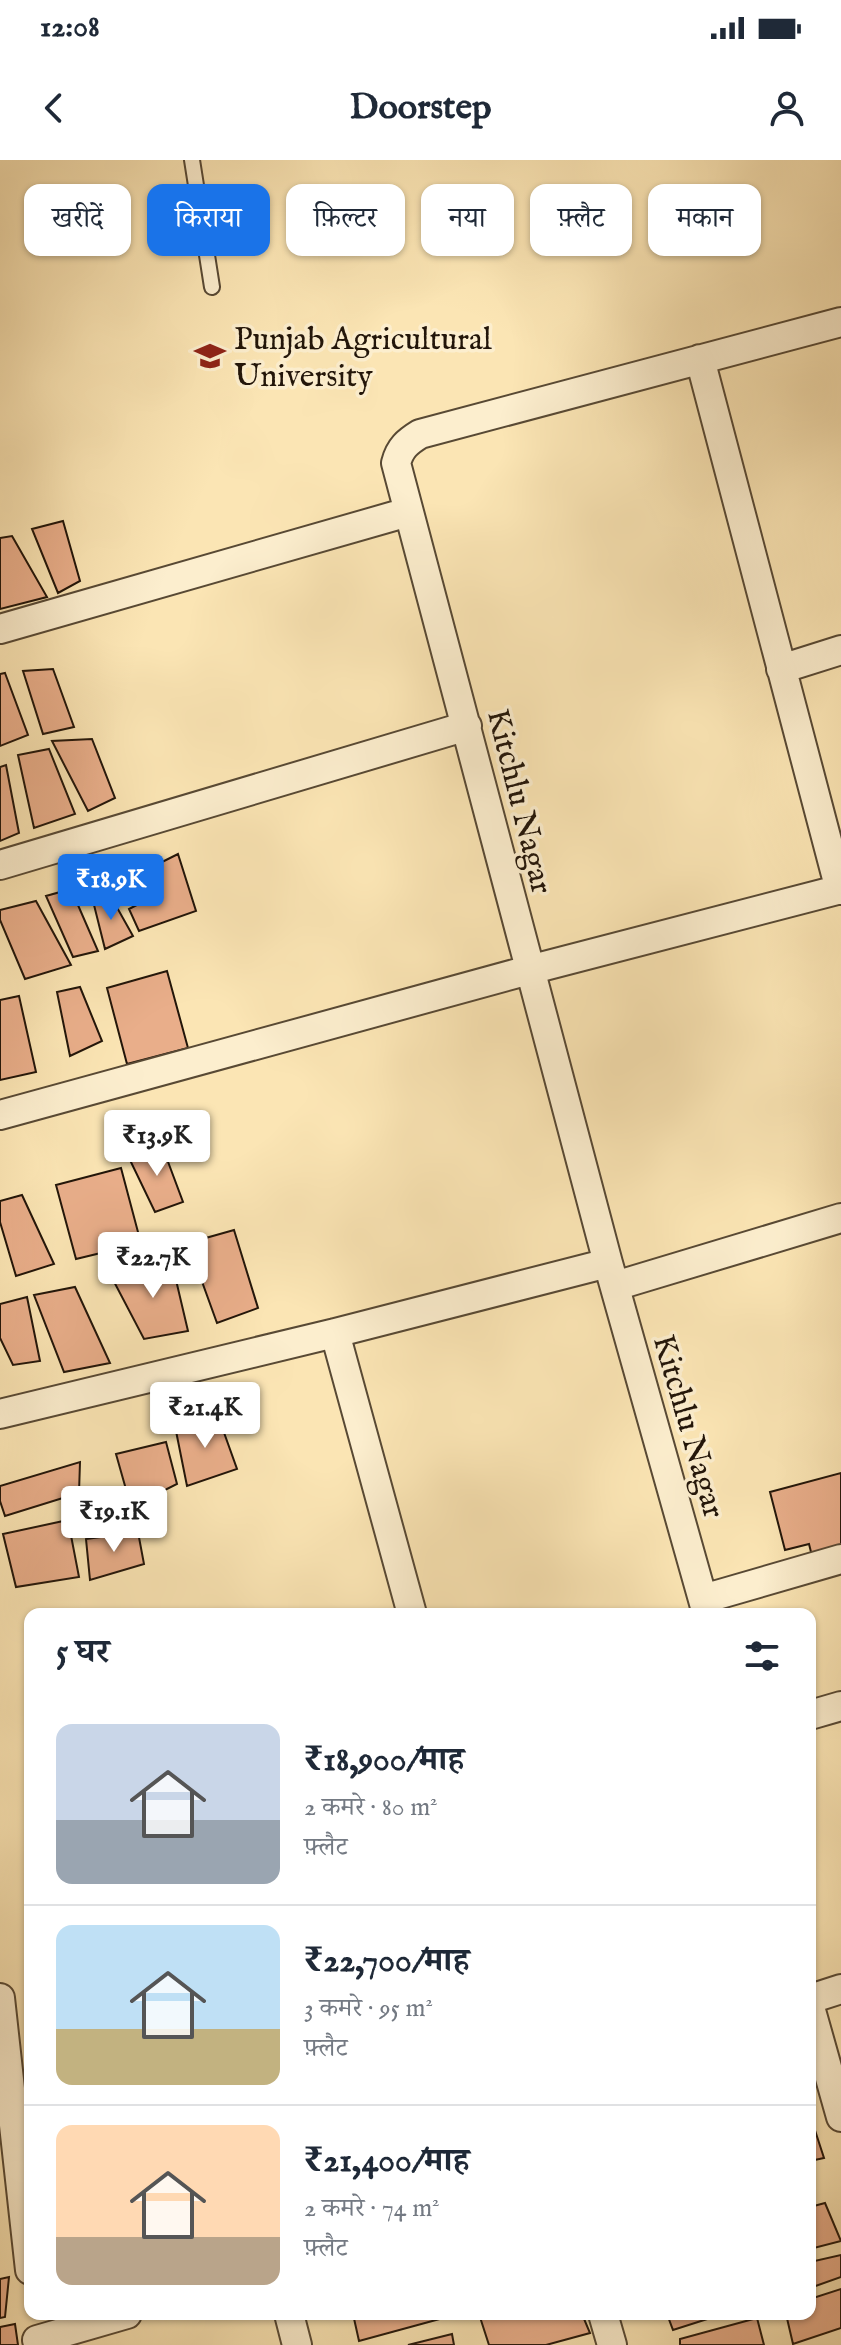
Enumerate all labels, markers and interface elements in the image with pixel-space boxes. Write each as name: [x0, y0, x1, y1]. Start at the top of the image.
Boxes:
text: 12:08: [40, 9, 100, 47]
text: Doorstep: [350, 85, 491, 131]
icon: back: [32, 86, 76, 130]
icon: person: [765, 86, 809, 130]
chip: खरीदें: [24, 184, 131, 256]
chip: किराया: [147, 184, 270, 256]
chip: फ़िल्टर: [286, 184, 405, 256]
chip: नया: [421, 184, 514, 256]
chip: फ़्लैट: [530, 184, 632, 256]
chip: मकान: [648, 184, 761, 256]
place label: Punjab Agricultural University: [234, 320, 492, 398]
school or university icon: Punjab Agricultural University: [193, 339, 227, 373]
street label: Kitchlu Nagar: [476, 705, 561, 899]
pin: ₹18.9K: [46, 854, 176, 922]
text: ₹18.9K: [76, 863, 146, 896]
pin: ₹13.9K: [92, 1110, 222, 1178]
text: ₹13.9K: [122, 1119, 192, 1152]
pin: ₹22.7K: [88, 1232, 218, 1300]
text: ₹22.7K: [116, 1241, 190, 1274]
street label: Kitchlu Nagar: [642, 1330, 733, 1523]
pin: ₹21.4K: [140, 1382, 270, 1450]
text: ₹21.4K: [168, 1391, 242, 1424]
pin: ₹19.1K: [49, 1486, 179, 1554]
text: ₹19.1K: [79, 1495, 149, 1528]
text: 5 घर: [56, 1631, 110, 1674]
icon: filters: [740, 1634, 784, 1678]
text: ₹18,900/माह: [304, 1739, 464, 1782]
icon: home: [120, 1756, 216, 1852]
text: 2 कमरे · 80 m²: [304, 1791, 438, 1824]
text: फ़्लैट: [304, 1831, 347, 1864]
text: ₹22,700/माह: [304, 1940, 469, 1983]
icon: home: [120, 1957, 216, 2053]
text: 3 कमरे · 95 m²: [304, 1992, 433, 2025]
text: फ़्लैट: [304, 2032, 347, 2065]
text: ₹21,400/माह: [304, 2140, 469, 2183]
icon: home: [120, 2157, 216, 2253]
text: 2 कमरे · 74 m²: [304, 2192, 439, 2225]
text: फ़्लैट: [304, 2232, 347, 2265]

